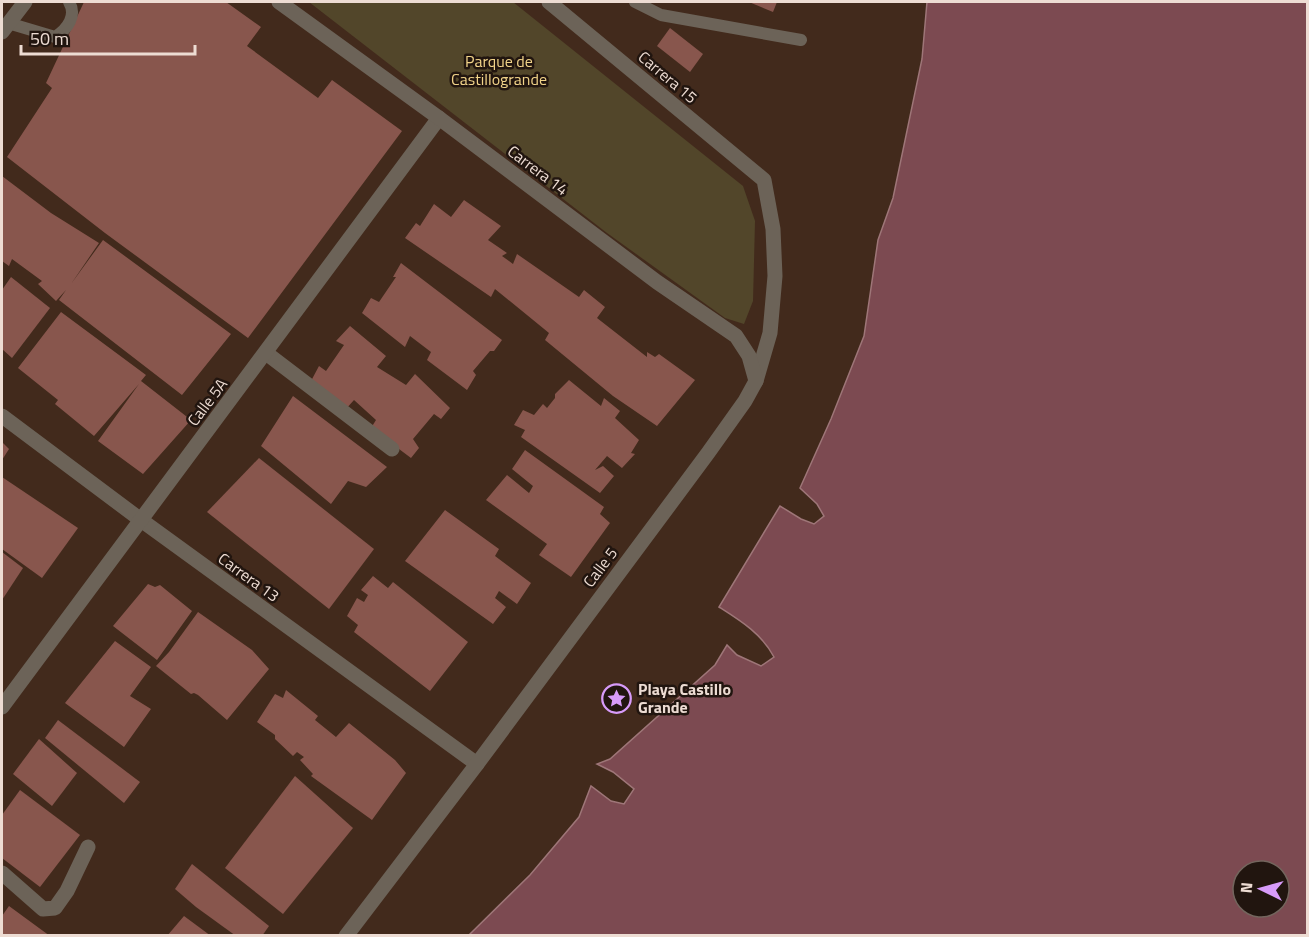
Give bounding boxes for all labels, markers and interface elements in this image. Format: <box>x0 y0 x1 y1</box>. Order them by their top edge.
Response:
scale bar <box>21 18 195 56</box>
text: 50 m <box>30 25 69 52</box>
street label: Carrera 15 <box>633 45 703 109</box>
park label: Parque de Castillogrande <box>451 49 547 91</box>
street label: Carrera 14 <box>503 139 573 201</box>
street label: Calle 5A <box>181 373 233 431</box>
street label: Calle 5 <box>577 542 623 592</box>
street label: Carrera 13 <box>213 547 285 607</box>
place label: Playa Castillo Grande <box>638 677 731 719</box>
place icon: Playa Castillo Grande <box>601 682 633 714</box>
north arrow <box>1231 859 1291 919</box>
text: N <box>1234 881 1258 894</box>

